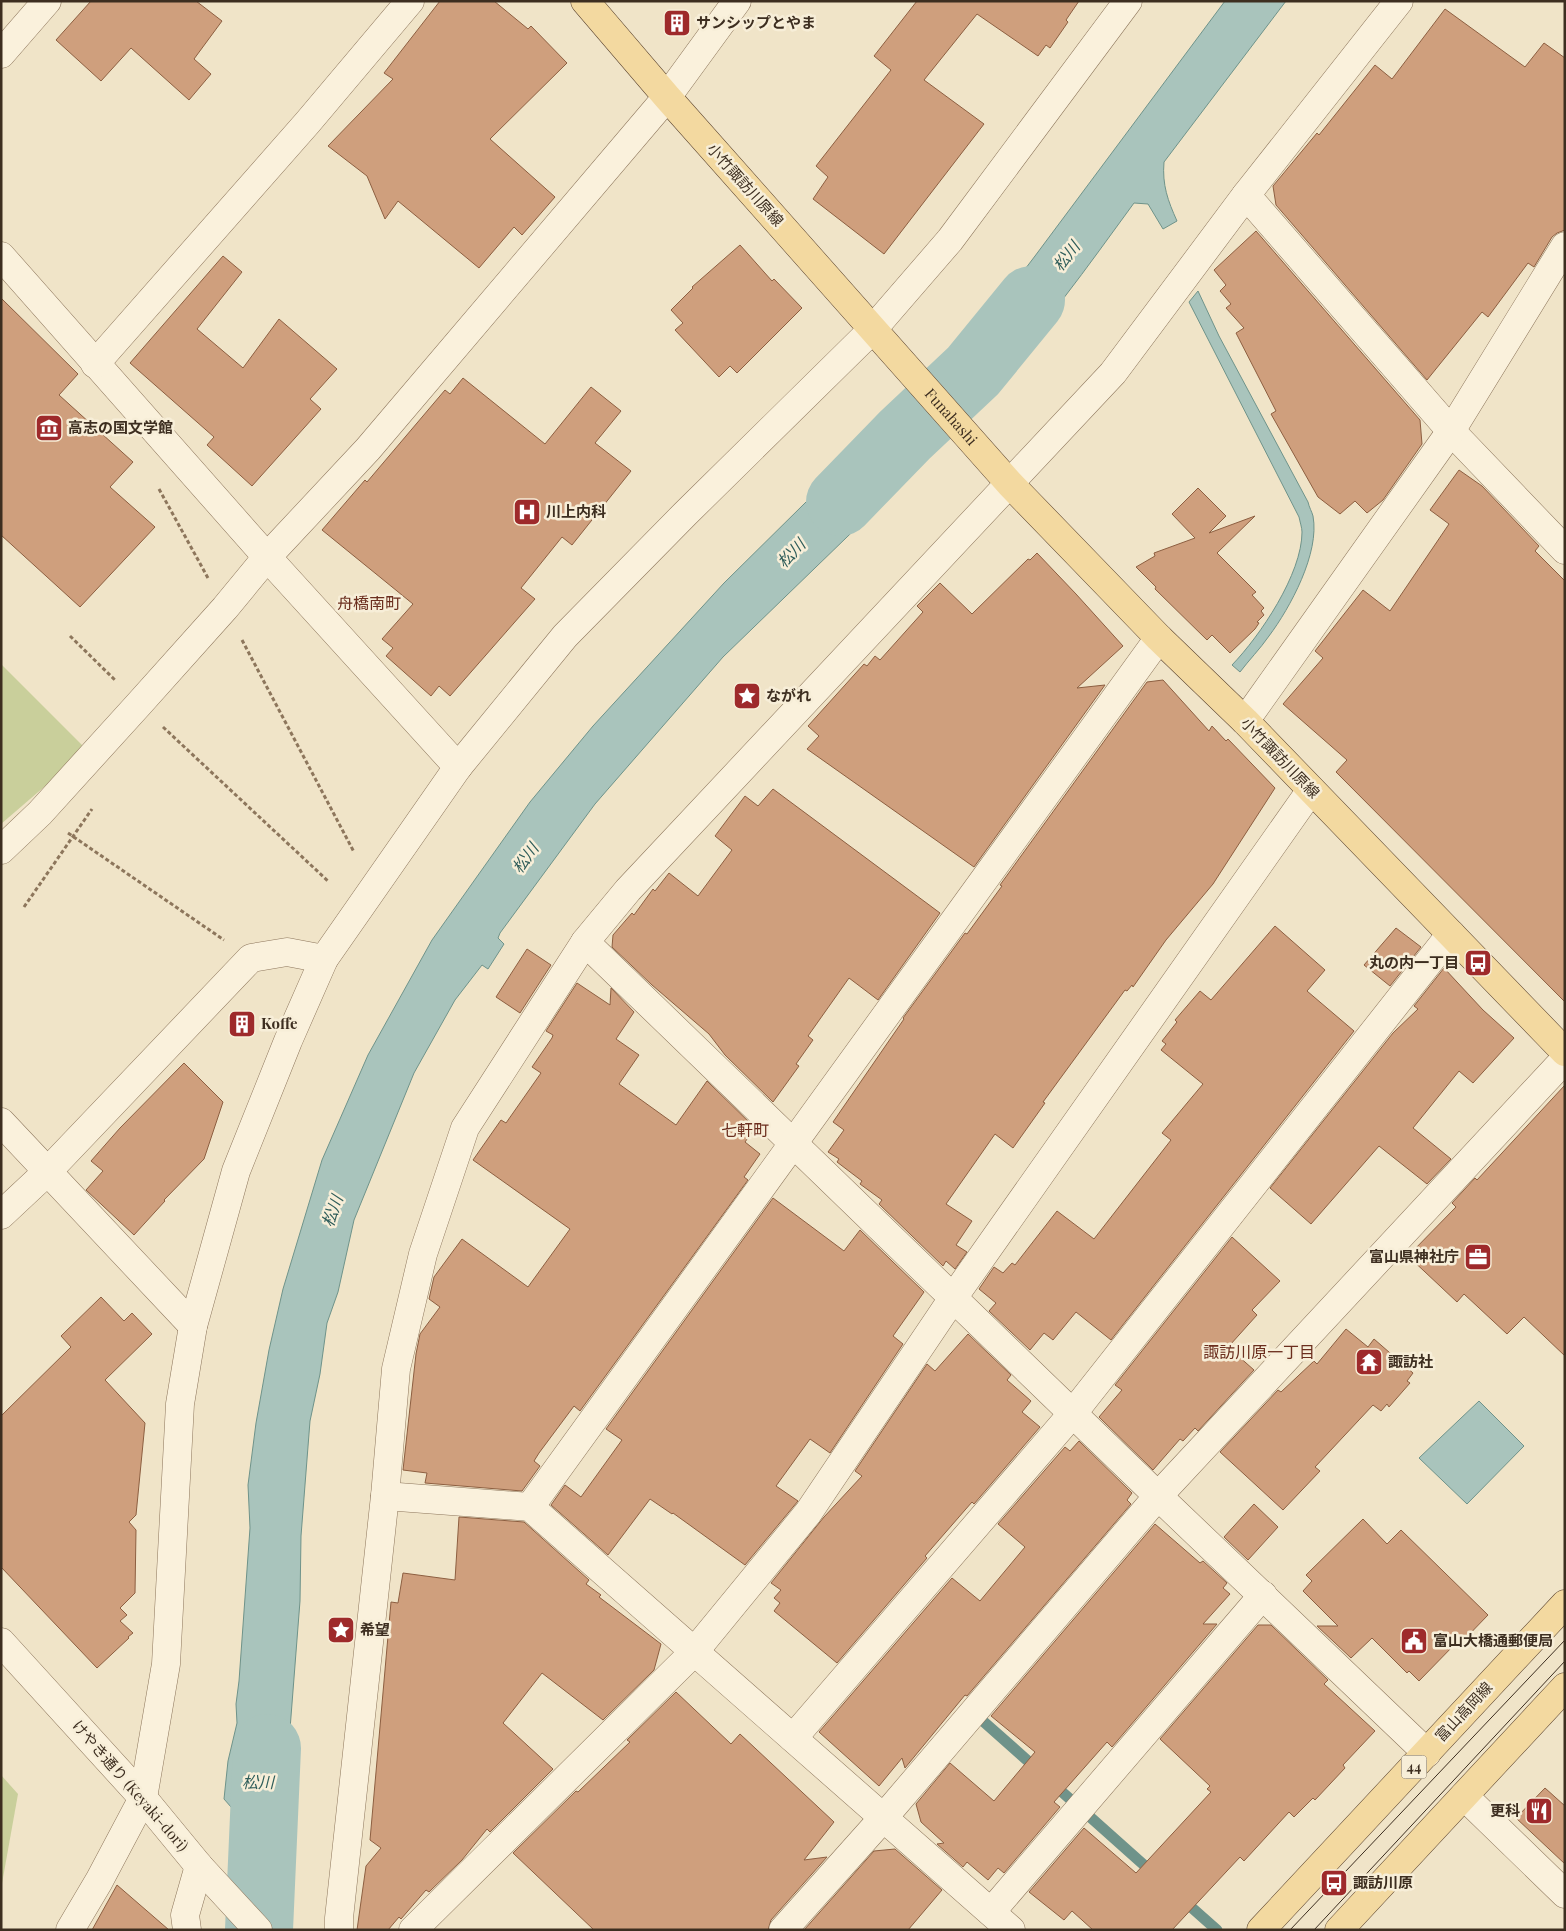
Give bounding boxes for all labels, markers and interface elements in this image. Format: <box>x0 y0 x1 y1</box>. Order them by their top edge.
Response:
building icon: サンシップとやま <box>662 8 692 38</box>
place label: サンシップとやま <box>696 12 816 32</box>
street label: 小竹諏訪川原線 <box>703 139 788 230</box>
water label: 松川 <box>1047 235 1085 275</box>
street label: Funahashi <box>921 384 983 450</box>
museum icon: 高志の国文学館 <box>34 413 64 443</box>
place label: 高志の国文学館 <box>68 417 173 437</box>
hospital icon: 川上内科 <box>512 497 542 527</box>
place label: 川上内科 <box>546 501 606 521</box>
water label: 松川 <box>772 532 811 571</box>
district label: 舟橋南町 <box>337 592 401 613</box>
place icon: ながれ <box>732 681 762 711</box>
place label: ながれ <box>766 685 811 705</box>
street label: 小竹諏訪川原線 <box>1237 713 1324 802</box>
water label: 松川 <box>507 837 544 877</box>
bus stop icon: 丸の内一丁目 <box>1463 948 1493 978</box>
place label: 丸の内一丁目 <box>1369 952 1459 972</box>
building icon: Koffe <box>227 1009 257 1039</box>
place label: Koffe <box>261 1013 298 1033</box>
district label: 七軒町 <box>721 1119 769 1140</box>
water label: 松川 <box>316 1190 347 1229</box>
office icon: 富山県神社庁 <box>1463 1242 1493 1272</box>
place label: 富山県神社庁 <box>1369 1246 1459 1266</box>
district label: 諏訪川原一丁目 <box>1203 1341 1315 1362</box>
temple icon: 諏訪社 <box>1354 1347 1384 1377</box>
place label: 諏訪社 <box>1388 1351 1433 1371</box>
place icon: 希望 <box>326 1615 356 1645</box>
place label: 希望 <box>360 1619 390 1639</box>
public building icon: 富山大橋通郵便局 <box>1399 1626 1429 1656</box>
place label: 富山大橋通郵便局 <box>1433 1630 1553 1650</box>
street label: 富山高岡線 <box>1430 1677 1496 1746</box>
street label: けやき通り (Keyaki-dori) <box>68 1716 193 1855</box>
road number: 44 <box>1402 1755 1426 1778</box>
water label: 松川 <box>242 1771 276 1792</box>
restaurant icon: 更科 <box>1524 1796 1554 1826</box>
place label: 更科 <box>1490 1800 1520 1820</box>
bus stop icon: 諏訪川原 <box>1319 1868 1349 1898</box>
place label: 諏訪川原 <box>1353 1872 1413 1892</box>

